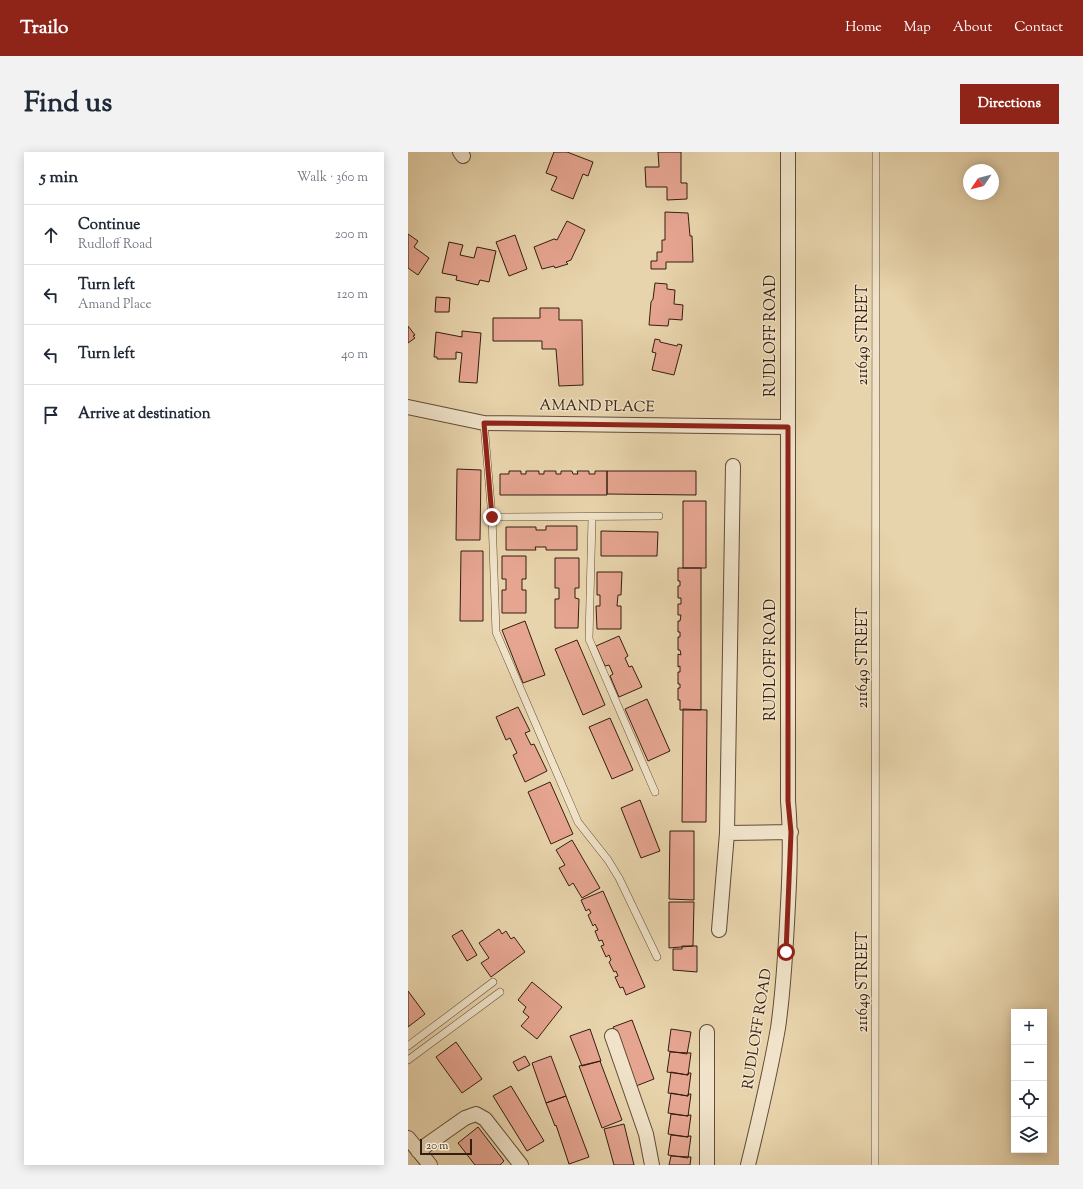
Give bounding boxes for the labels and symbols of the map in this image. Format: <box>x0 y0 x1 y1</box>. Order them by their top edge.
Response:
north arrow <box>963 164 999 200</box>
street label: RUDLOFF ROAD <box>761 275 782 397</box>
street label: 211649 STREET <box>853 284 874 386</box>
street label: AMAND PLACE <box>539 395 655 419</box>
route end <box>483 508 501 526</box>
street label: RUDLOFF ROAD <box>761 599 782 721</box>
street label: 211649 STREET <box>853 607 874 709</box>
street label: 211649 STREET <box>853 931 874 1033</box>
route start <box>777 943 795 961</box>
street label: RUDLOFF ROAD <box>738 967 778 1091</box>
scale bar <box>420 1137 472 1156</box>

